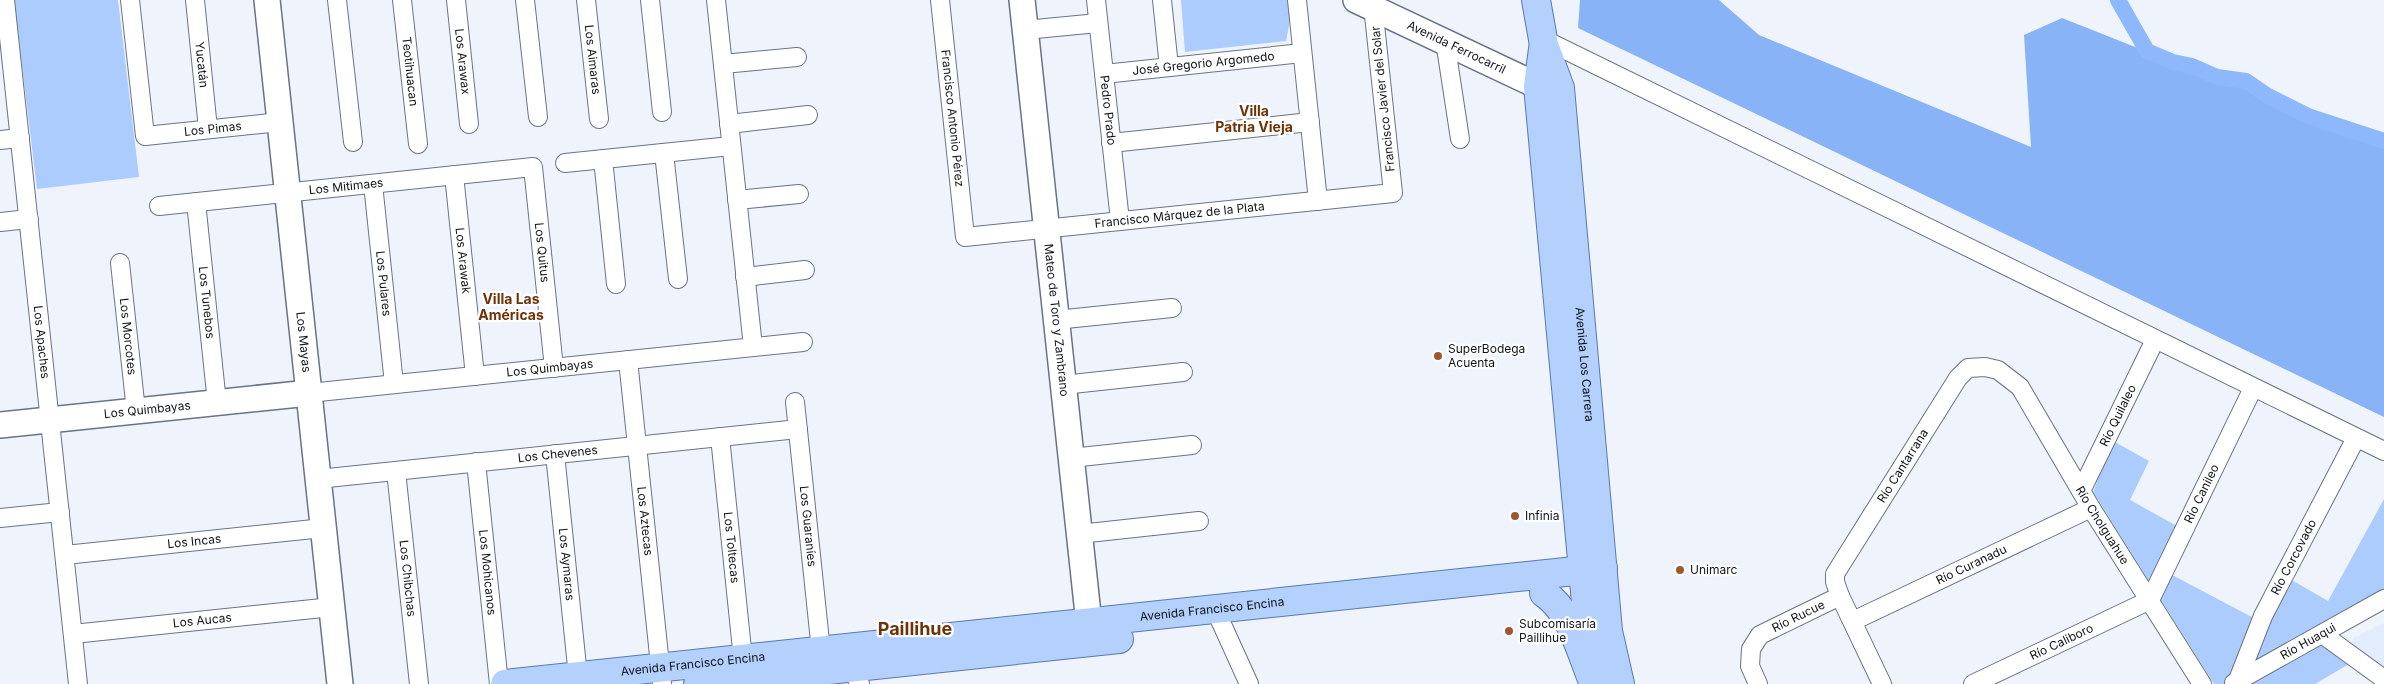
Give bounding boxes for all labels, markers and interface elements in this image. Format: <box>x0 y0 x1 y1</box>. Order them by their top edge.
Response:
street label: Avenida Ferrocarril <box>1405 17 1508 77</box>
street label: Los Aimaras <box>582 24 604 95</box>
street label: Francisco Javier del Solar <box>1367 25 1398 173</box>
street label: Los Arawax <box>452 28 474 96</box>
street label: Teotihuacan <box>399 36 422 107</box>
street label: Yucatán <box>192 41 212 88</box>
street label: José Gregorio Argomedo <box>1131 48 1275 78</box>
street label: Francisco Antonio Pérez <box>938 49 968 188</box>
street label: Pedro Prado <box>1097 74 1120 146</box>
district label: Villa Patria Vieja <box>1215 102 1293 135</box>
street label: Los Pimas <box>183 118 242 139</box>
street label: Los Mitimaes <box>308 175 384 197</box>
street label: Francisco Márquez de la Plata <box>1094 198 1265 231</box>
street label: Los Quitus <box>532 222 553 283</box>
street label: Los Arawak <box>453 227 474 295</box>
street label: Mateo de Toro y Zambrano <box>1041 243 1073 397</box>
street label: Los Pulares <box>373 250 395 317</box>
street label: Los Tunebos <box>196 265 218 339</box>
district label: Villa Las Américas <box>478 290 544 323</box>
street label: Los Morcotes <box>117 297 140 376</box>
street label: Los Apaches <box>31 305 53 379</box>
street label: Avenida Los Carrera <box>1572 306 1597 422</box>
street label: Los Mayas <box>293 311 315 373</box>
place label: SuperBodega Acuenta <box>1448 341 1525 370</box>
marker: SuperBodega Acuenta <box>1432 350 1444 362</box>
street label: Los Quimbayas <box>506 356 594 380</box>
street label: Río Quilaleo <box>2096 382 2139 449</box>
street label: Los Quimbayas <box>103 397 191 421</box>
street label: Río Cantarrana <box>1874 426 1931 505</box>
street label: Los Chevenes <box>517 442 598 465</box>
street label: Río Canileo <box>2180 462 2222 526</box>
street label: Río Cholguahue <box>2073 483 2133 567</box>
street label: Los Guaraníes <box>797 485 820 567</box>
street label: Los Aztecas <box>634 486 656 556</box>
place label: Infinia <box>1525 508 1559 523</box>
marker: Infinia <box>1509 510 1521 522</box>
street label: Los Toltecas <box>721 511 743 584</box>
street label: Río Corcovado <box>2267 517 2319 597</box>
street label: Los Aymaras <box>556 527 578 601</box>
street label: Los Mohicanos <box>476 529 500 616</box>
street label: Los Incas <box>167 531 222 551</box>
street label: Los Chibchas <box>397 539 420 617</box>
street label: Río Curanadu <box>1933 541 2009 588</box>
place label: Unimarc <box>1690 562 1737 577</box>
marker: Unimarc <box>1674 564 1686 576</box>
street label: Avenida Francisco Encina <box>1139 594 1285 624</box>
street label: Río Rucue <box>1769 597 1827 635</box>
street label: Los Aucas <box>172 609 232 631</box>
place label: Subcomisaría Paillihue <box>1519 616 1596 645</box>
district label: Paillihue <box>878 618 953 639</box>
street label: Río Huaqui <box>2277 619 2338 663</box>
street label: Río Caliboro <box>2027 620 2096 663</box>
marker: Subcomisaría Paillihue <box>1503 625 1515 637</box>
street label: Avenida Francisco Encina <box>620 649 766 679</box>

